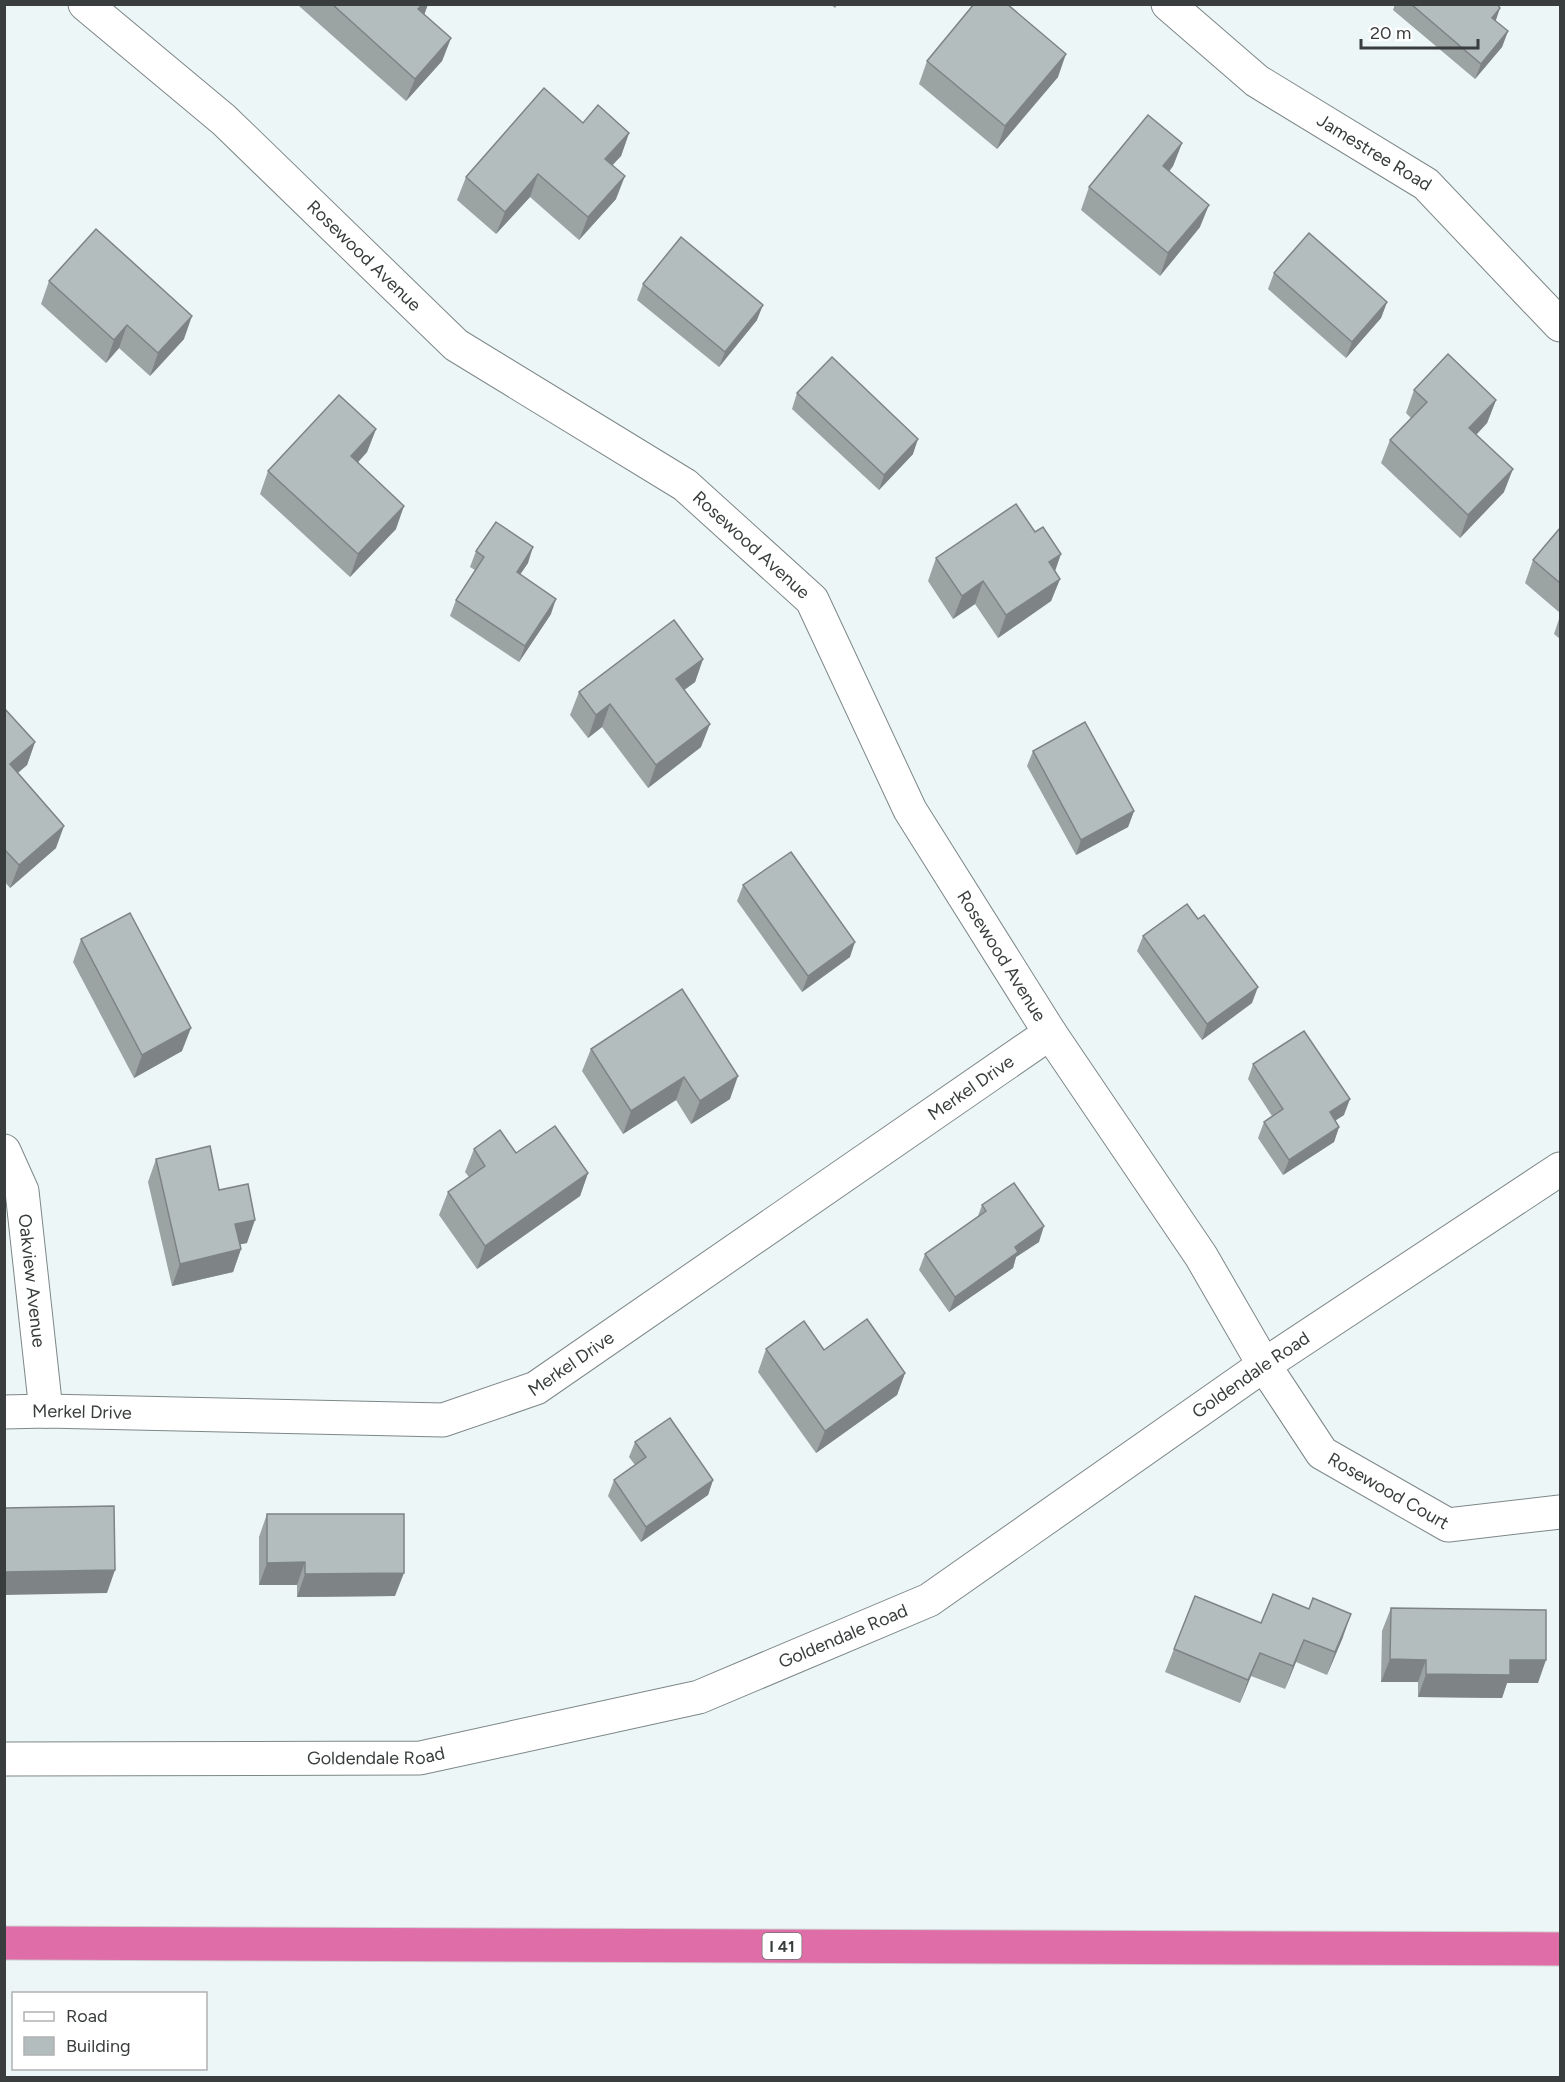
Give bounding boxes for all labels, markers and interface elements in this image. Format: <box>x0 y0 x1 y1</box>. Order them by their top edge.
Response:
scale bar <box>1361 12 1478 50</box>
text: 20 m <box>1370 22 1411 44</box>
street label: Jamestree Road <box>1313 109 1436 196</box>
street label: Rosewood Avenue <box>302 195 426 316</box>
street label: Rosewood Avenue <box>688 486 815 604</box>
street label: Rosewood Avenue <box>952 886 1051 1026</box>
street label: Merkel Drive <box>924 1050 1018 1125</box>
street label: Oakview Avenue <box>14 1213 50 1349</box>
street label: Merkel Drive <box>524 1326 618 1401</box>
street label: Goldendale Road <box>1188 1327 1314 1423</box>
street label: Merkel Drive <box>32 1400 132 1424</box>
street label: Rosewood Court <box>1324 1448 1453 1534</box>
street label: Goldendale Road <box>775 1599 911 1673</box>
street label: Goldendale Road <box>307 1742 447 1770</box>
road number: I 41 <box>762 1933 802 1959</box>
legend <box>12 1992 207 2070</box>
text: Road <box>66 2005 107 2027</box>
text: Building <box>66 2035 131 2057</box>

